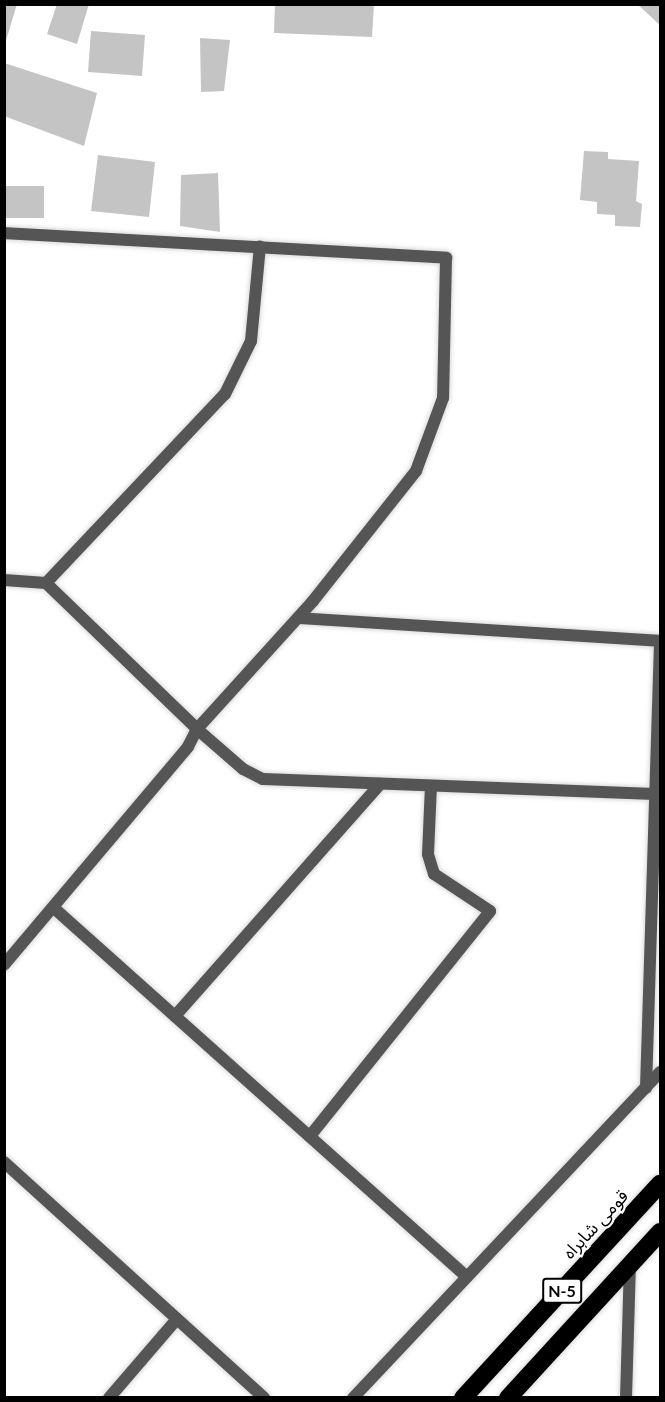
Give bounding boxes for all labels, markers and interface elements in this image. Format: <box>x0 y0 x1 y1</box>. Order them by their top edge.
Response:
street label: قومی شاہراہ <box>558 1185 632 1263</box>
road number: N-5 <box>541 1278 583 1304</box>

